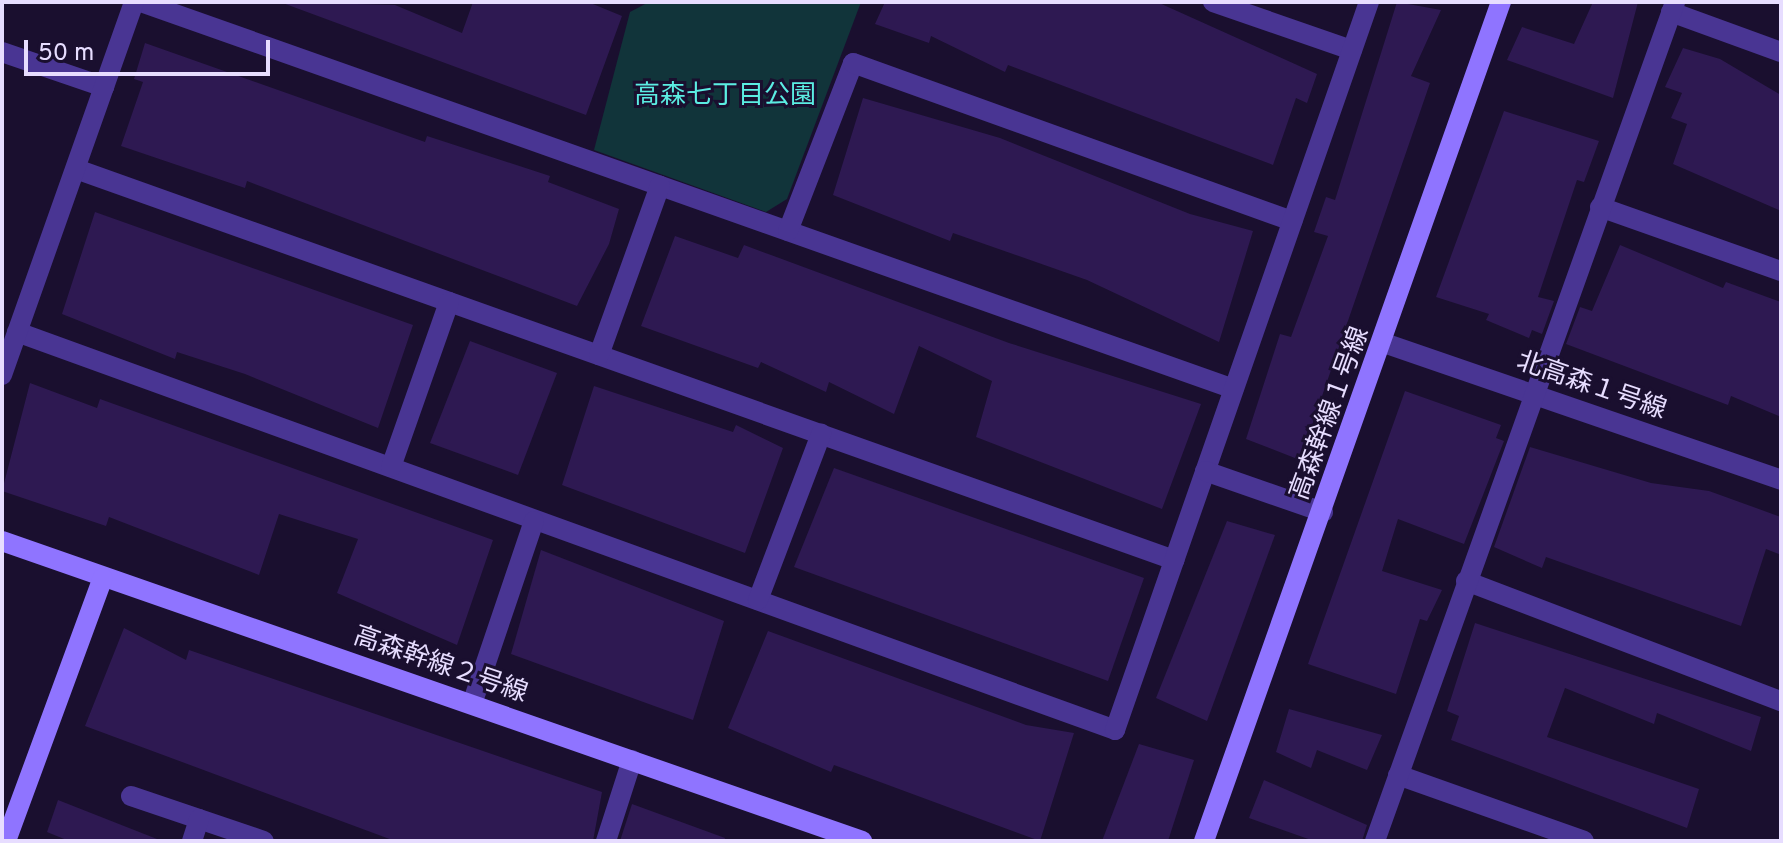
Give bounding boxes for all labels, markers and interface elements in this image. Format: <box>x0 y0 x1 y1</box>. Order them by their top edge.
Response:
scale bar <box>28 24 274 74</box>
text: 50 m <box>38 39 94 69</box>
park label: 高森七丁目公園 <box>634 81 816 113</box>
street label: 高森幹線１号線 <box>1285 323 1377 505</box>
street label: 北高森１号線 <box>1512 347 1670 427</box>
street label: 高森幹線２号線 <box>349 622 531 710</box>

